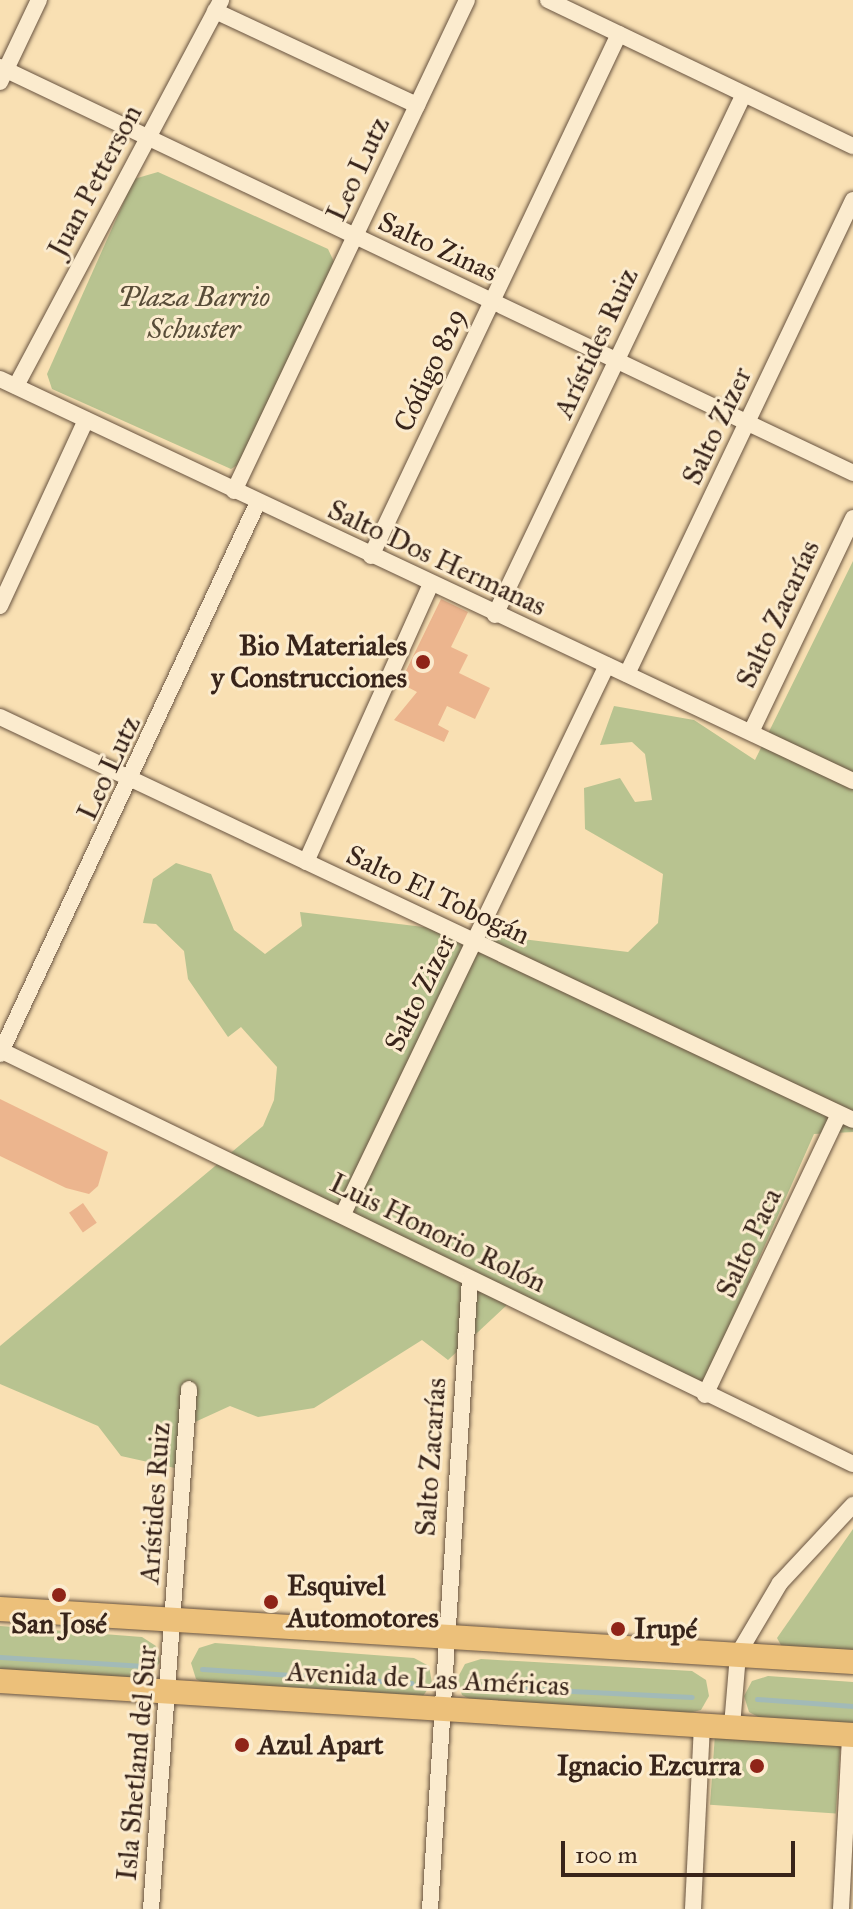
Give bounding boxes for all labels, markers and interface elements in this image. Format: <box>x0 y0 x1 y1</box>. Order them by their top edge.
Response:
street label: Juan Petterson <box>41 99 149 263</box>
street label: Leo Lutz <box>319 112 397 226</box>
street label: Salto Zinas <box>373 205 503 289</box>
street label: Arístides Ruiz <box>547 263 645 423</box>
park label: Plaza Barrio Schuster <box>118 280 270 346</box>
street label: Código 829 <box>387 303 473 437</box>
street label: Salto Zizer <box>675 362 759 490</box>
street label: Salto Dos Hermanas <box>323 493 551 623</box>
street label: Salto Zacarías <box>729 535 827 693</box>
place label: Bio Materiales y Construcciones <box>211 629 407 695</box>
marker: Bio Materiales y Construcciones <box>414 653 432 671</box>
street label: Leo Lutz <box>70 711 148 825</box>
street label: Salto El Tobogán <box>341 838 535 952</box>
street label: Salto Zizer <box>377 929 463 1057</box>
street label: Luis Honorio Rolón <box>325 1166 551 1300</box>
street label: Salto Paca <box>709 1183 789 1303</box>
street label: Salto Zacarías <box>409 1377 453 1537</box>
street label: Arístides Ruiz <box>133 1421 177 1585</box>
place label: Esquivel Automotores <box>287 1569 439 1635</box>
marker: San José <box>50 1586 68 1604</box>
marker: Esquivel Automotores <box>262 1593 280 1611</box>
place label: San José <box>11 1607 107 1641</box>
place label: Irupé <box>634 1612 697 1646</box>
marker: Irupé <box>609 1620 627 1638</box>
street label: Isla Shetland del Sur <box>110 1644 164 1882</box>
street label: Avenida de Las Américas <box>286 1655 570 1703</box>
place label: Azul Apart <box>258 1728 383 1762</box>
marker: Azul Apart <box>233 1736 251 1754</box>
place label: Ignacio Ezcurra <box>557 1749 741 1783</box>
marker: Ignacio Ezcurra <box>748 1757 766 1775</box>
scale bar <box>565 1825 799 1875</box>
text: 100 m <box>575 1840 638 1870</box>

